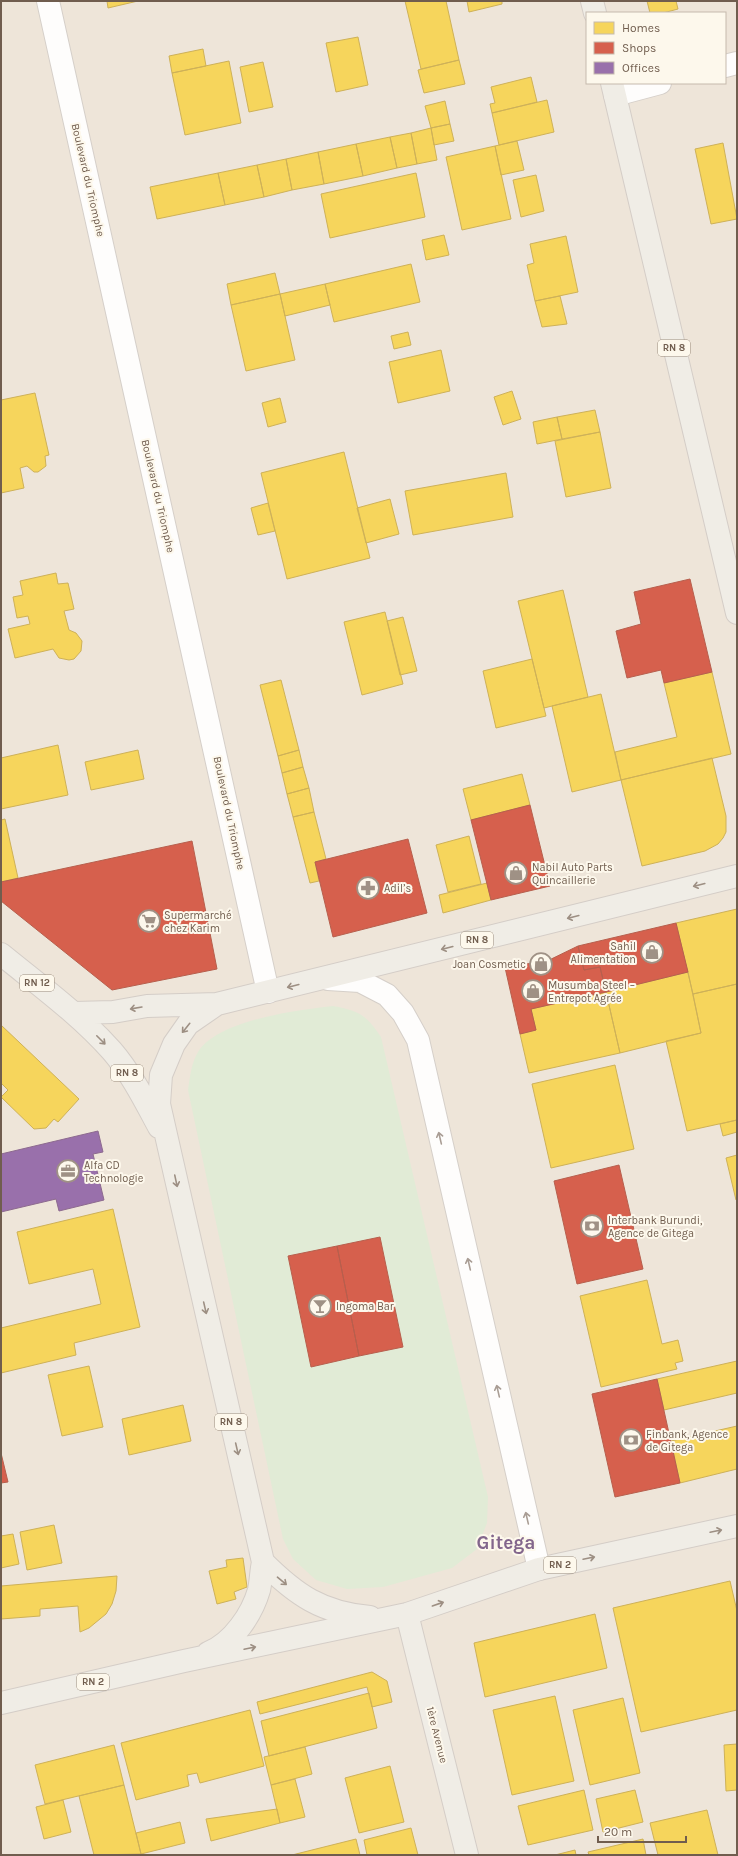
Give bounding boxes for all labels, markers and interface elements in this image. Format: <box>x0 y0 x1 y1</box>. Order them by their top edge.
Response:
legend <box>586 12 726 84</box>
text: Homes <box>622 21 660 35</box>
text: Shops <box>622 41 656 55</box>
text: Offices <box>622 61 660 75</box>
street label: Boulevard du Triomphe <box>69 122 107 238</box>
road number: RN 8 <box>658 340 690 356</box>
street label: Boulevard du Triomphe <box>139 438 177 554</box>
street label: Boulevard du Triomphe <box>211 755 247 871</box>
shop icon: Nabil Auto Parts Quincaillerie <box>503 860 529 886</box>
place label: Nabil Auto Parts Quincaillerie <box>532 861 613 887</box>
pharmacy icon: Adil’s <box>355 875 381 901</box>
place label: Adil’s <box>384 882 412 895</box>
one-way arrow <box>693 882 706 890</box>
supermarket icon: Supermarché chez Karim <box>136 908 162 934</box>
place label: Supermarché chez Karim <box>164 909 232 935</box>
one-way arrow <box>567 913 580 921</box>
road number: RN 8 <box>461 932 493 948</box>
shop icon: Sahil Alimentation <box>639 939 665 965</box>
place label: Sahil Alimentation <box>570 940 636 966</box>
one-way arrow <box>441 944 454 952</box>
shop icon: Joan Cosmetic <box>528 951 554 977</box>
place label: Joan Cosmetic <box>453 958 526 971</box>
road number: RN 12 <box>20 975 54 991</box>
shop icon: Musumba Steel – Entrepot Agrée <box>520 978 546 1004</box>
place label: Musumba Steel – Entrepot Agrée <box>548 979 635 1005</box>
one-way arrow <box>287 982 300 990</box>
one-way arrow <box>130 1004 143 1012</box>
one-way arrow <box>182 1023 191 1033</box>
one-way arrow <box>96 1035 106 1045</box>
road number: RN 8 <box>111 1065 143 1081</box>
one-way arrow <box>436 1131 444 1144</box>
office icon: Alfa CD Technologie <box>55 1158 81 1184</box>
place label: Alfa CD Technologie <box>84 1159 144 1185</box>
one-way arrow <box>173 1174 181 1187</box>
bank icon: Interbank Burundi, Agence de Gitega <box>579 1213 605 1239</box>
place label: Interbank Burundi, Agence de Gitega <box>608 1214 702 1240</box>
one-way arrow <box>465 1258 473 1271</box>
bar icon: Ingoma Bar <box>307 1293 333 1319</box>
place label: Ingoma Bar <box>336 1300 394 1313</box>
one-way arrow <box>201 1301 209 1314</box>
one-way arrow <box>494 1385 502 1398</box>
road number: RN 8 <box>215 1414 247 1430</box>
bank icon: Finbank, Agence de Gitega <box>618 1427 644 1453</box>
place label: Finbank, Agence de Gitega <box>646 1428 728 1454</box>
one-way arrow <box>233 1442 241 1455</box>
one-way arrow <box>523 1512 531 1525</box>
one-way arrow <box>709 1526 722 1534</box>
district label: Gitega <box>477 1532 535 1554</box>
one-way arrow <box>582 1554 595 1562</box>
road number: RN 2 <box>544 1557 576 1573</box>
one-way arrow <box>277 1577 288 1586</box>
one-way arrow <box>431 1600 444 1607</box>
one-way arrow <box>243 1643 256 1651</box>
road number: RN 2 <box>77 1674 109 1690</box>
street label: 1ère Avenue <box>424 1705 450 1765</box>
scale bar <box>598 1818 686 1844</box>
text: 20 m <box>604 1825 632 1839</box>

